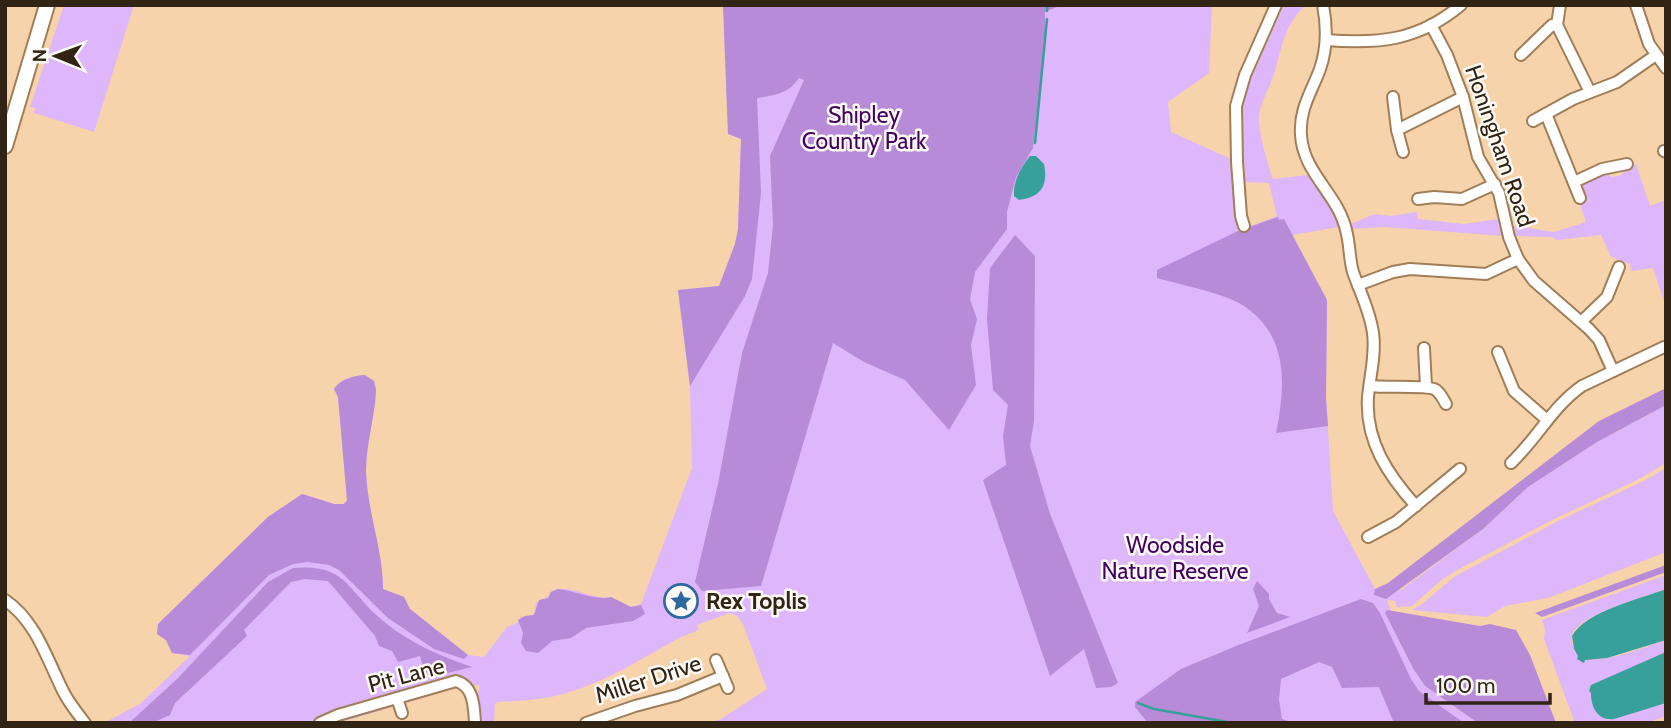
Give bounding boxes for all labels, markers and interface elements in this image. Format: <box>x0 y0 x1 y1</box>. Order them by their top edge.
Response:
north arrow <box>21 21 91 91</box>
text: N <box>28 49 51 63</box>
street label: Honingham Road <box>1459 61 1541 231</box>
park label: Shipley Country Park <box>802 101 927 155</box>
park label: Woodside Nature Reserve <box>1101 531 1249 585</box>
place icon: Rex Toplis <box>662 582 700 620</box>
place label: Rex Toplis <box>706 587 807 615</box>
street label: Miller Drive <box>591 649 705 709</box>
street label: Pit Lane <box>365 651 448 699</box>
scale bar <box>1426 662 1550 706</box>
text: 100 m <box>1436 673 1495 698</box>

